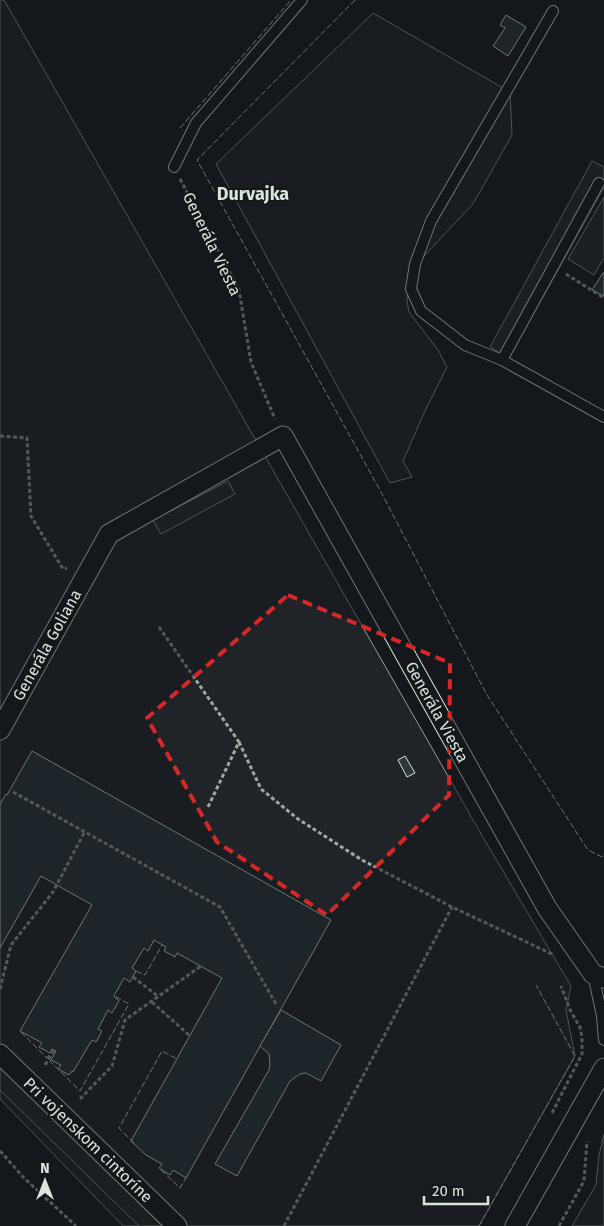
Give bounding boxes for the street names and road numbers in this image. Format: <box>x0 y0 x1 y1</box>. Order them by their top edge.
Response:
street label: Generála Viesta <box>179 189 245 299</box>
street label: Generála Goliana <box>9 586 85 704</box>
street label: Generála Viesta <box>401 658 473 766</box>
street label: Pri vojenskom cintoríne <box>20 1074 156 1206</box>

